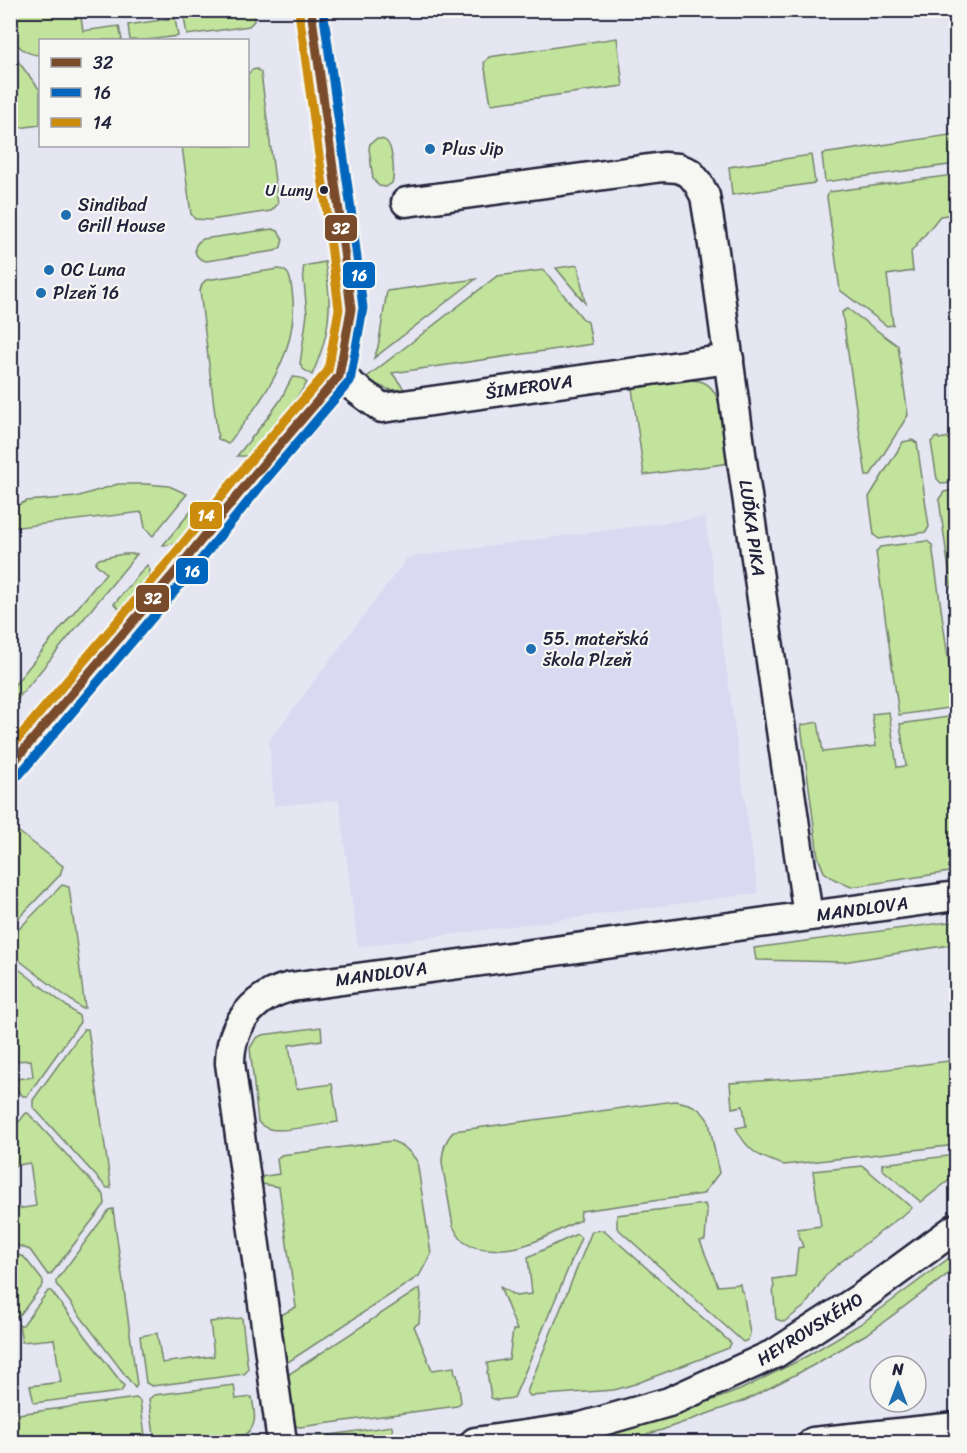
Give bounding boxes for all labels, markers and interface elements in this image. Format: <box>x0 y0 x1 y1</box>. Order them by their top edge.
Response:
legend <box>39 39 249 147</box>
text: 32 <box>93 47 113 79</box>
text: 16 <box>93 77 111 109</box>
text: 14 <box>93 107 112 139</box>
place label: Plus Jip <box>442 133 504 165</box>
marker: Plus Jip <box>423 142 437 156</box>
place label: U Luny <box>265 176 314 205</box>
marker: U Luny <box>318 184 330 196</box>
place label: Sindibad Grill House <box>78 189 166 242</box>
marker: Sindibad Grill House <box>59 208 73 222</box>
line badge: 32 <box>324 214 358 242</box>
text: 32 <box>331 214 351 243</box>
place label: OC Luna <box>61 254 126 286</box>
line badge: 16 <box>342 261 376 289</box>
text: 16 <box>351 261 367 290</box>
marker: OC Luna <box>42 263 56 277</box>
place label: Plzeň 16 <box>53 277 119 309</box>
marker: Plzeň 16 <box>34 286 48 300</box>
street label: ŠIMEROVA <box>483 365 575 409</box>
street label: LUĎKA PIKA <box>729 478 775 578</box>
line badge: 14 <box>189 501 223 530</box>
text: 14 <box>198 501 214 530</box>
line badge: 16 <box>175 557 209 585</box>
text: 16 <box>184 557 200 586</box>
line badge: 32 <box>135 584 170 613</box>
text: 32 <box>143 584 163 613</box>
place label: 55. mateřská škola Plzeň <box>542 623 648 676</box>
marker: 55. mateřská škola Plzeň <box>524 642 538 656</box>
street label: MANDLOVA <box>814 887 910 931</box>
street label: MANDLOVA <box>333 952 429 996</box>
street label: HEYROVSKÉHO <box>750 1283 870 1375</box>
north arrow <box>868 1354 928 1414</box>
text: N <box>891 1355 904 1384</box>

